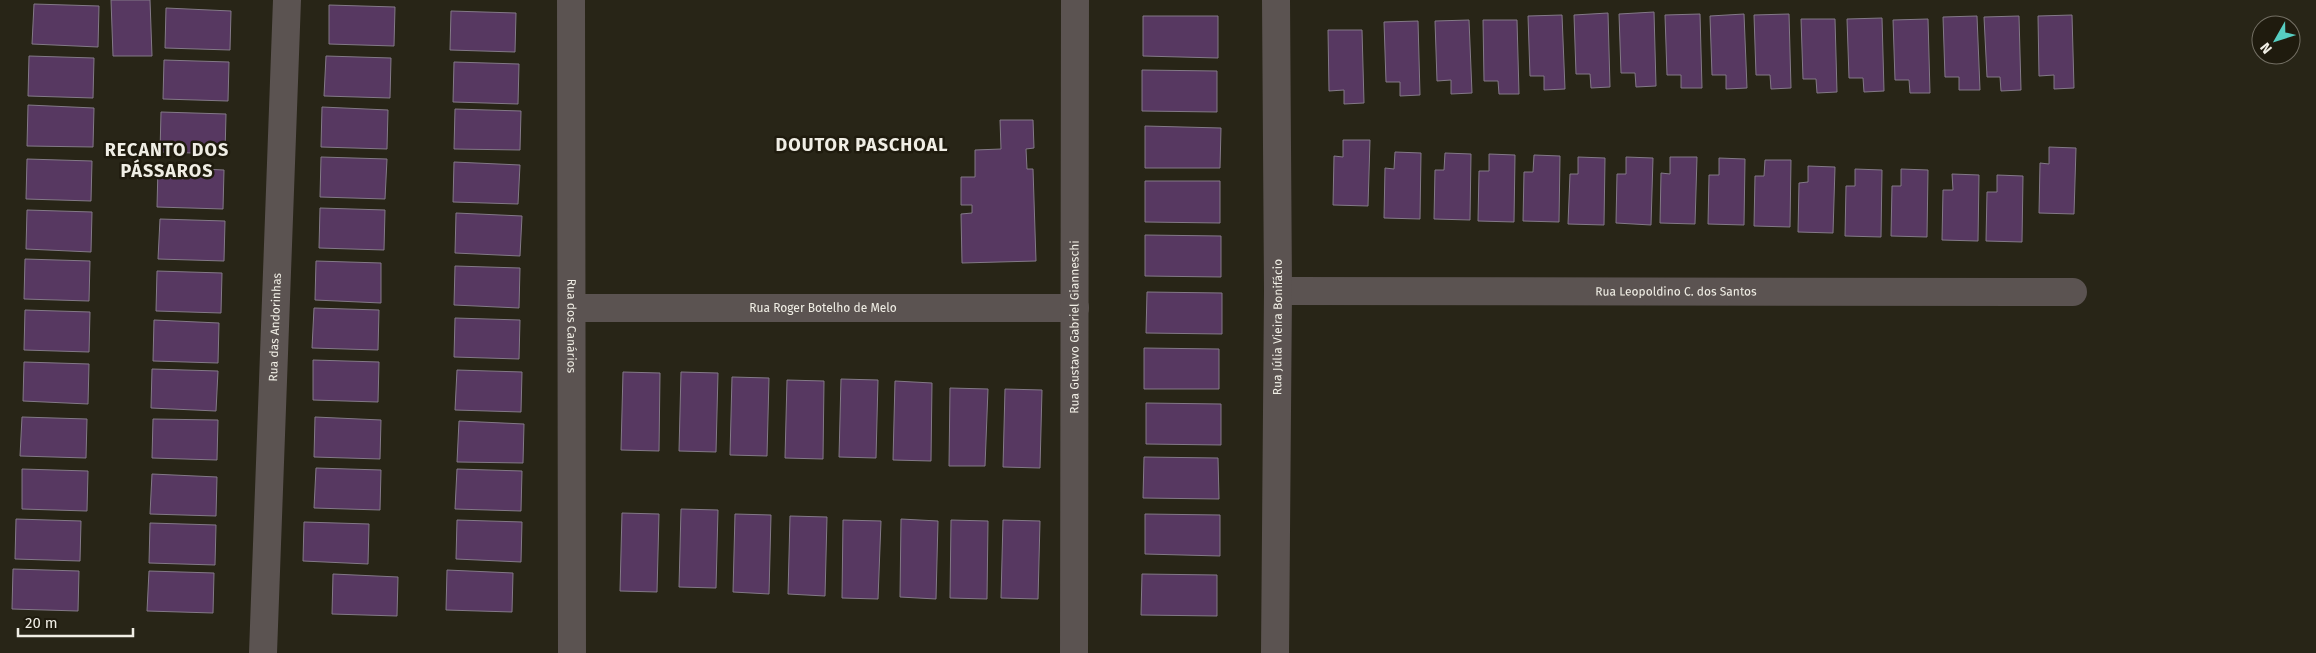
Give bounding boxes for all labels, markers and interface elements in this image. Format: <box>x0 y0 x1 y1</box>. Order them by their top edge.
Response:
north arrow <box>2251 15 2301 65</box>
text: N <box>2257 39 2276 57</box>
district label: DOUTOR PASCHOAL <box>776 134 948 156</box>
district label: RECANTO DOS PÁSSAROS <box>105 139 229 182</box>
street label: Rua Gustavo Gabriel Gianneschi <box>1067 240 1082 414</box>
street label: Rua Júlia Vieira Bonifácio <box>1270 259 1285 395</box>
street label: Rua das Andorinhas <box>266 272 284 382</box>
street label: Rua dos Canários <box>564 279 579 374</box>
street label: Rua Leopoldino C. dos Santos <box>1595 284 1757 299</box>
street label: Rua Roger Botelho de Melo <box>749 301 897 315</box>
scale bar <box>18 606 132 638</box>
text: 20 m <box>25 614 58 632</box>

